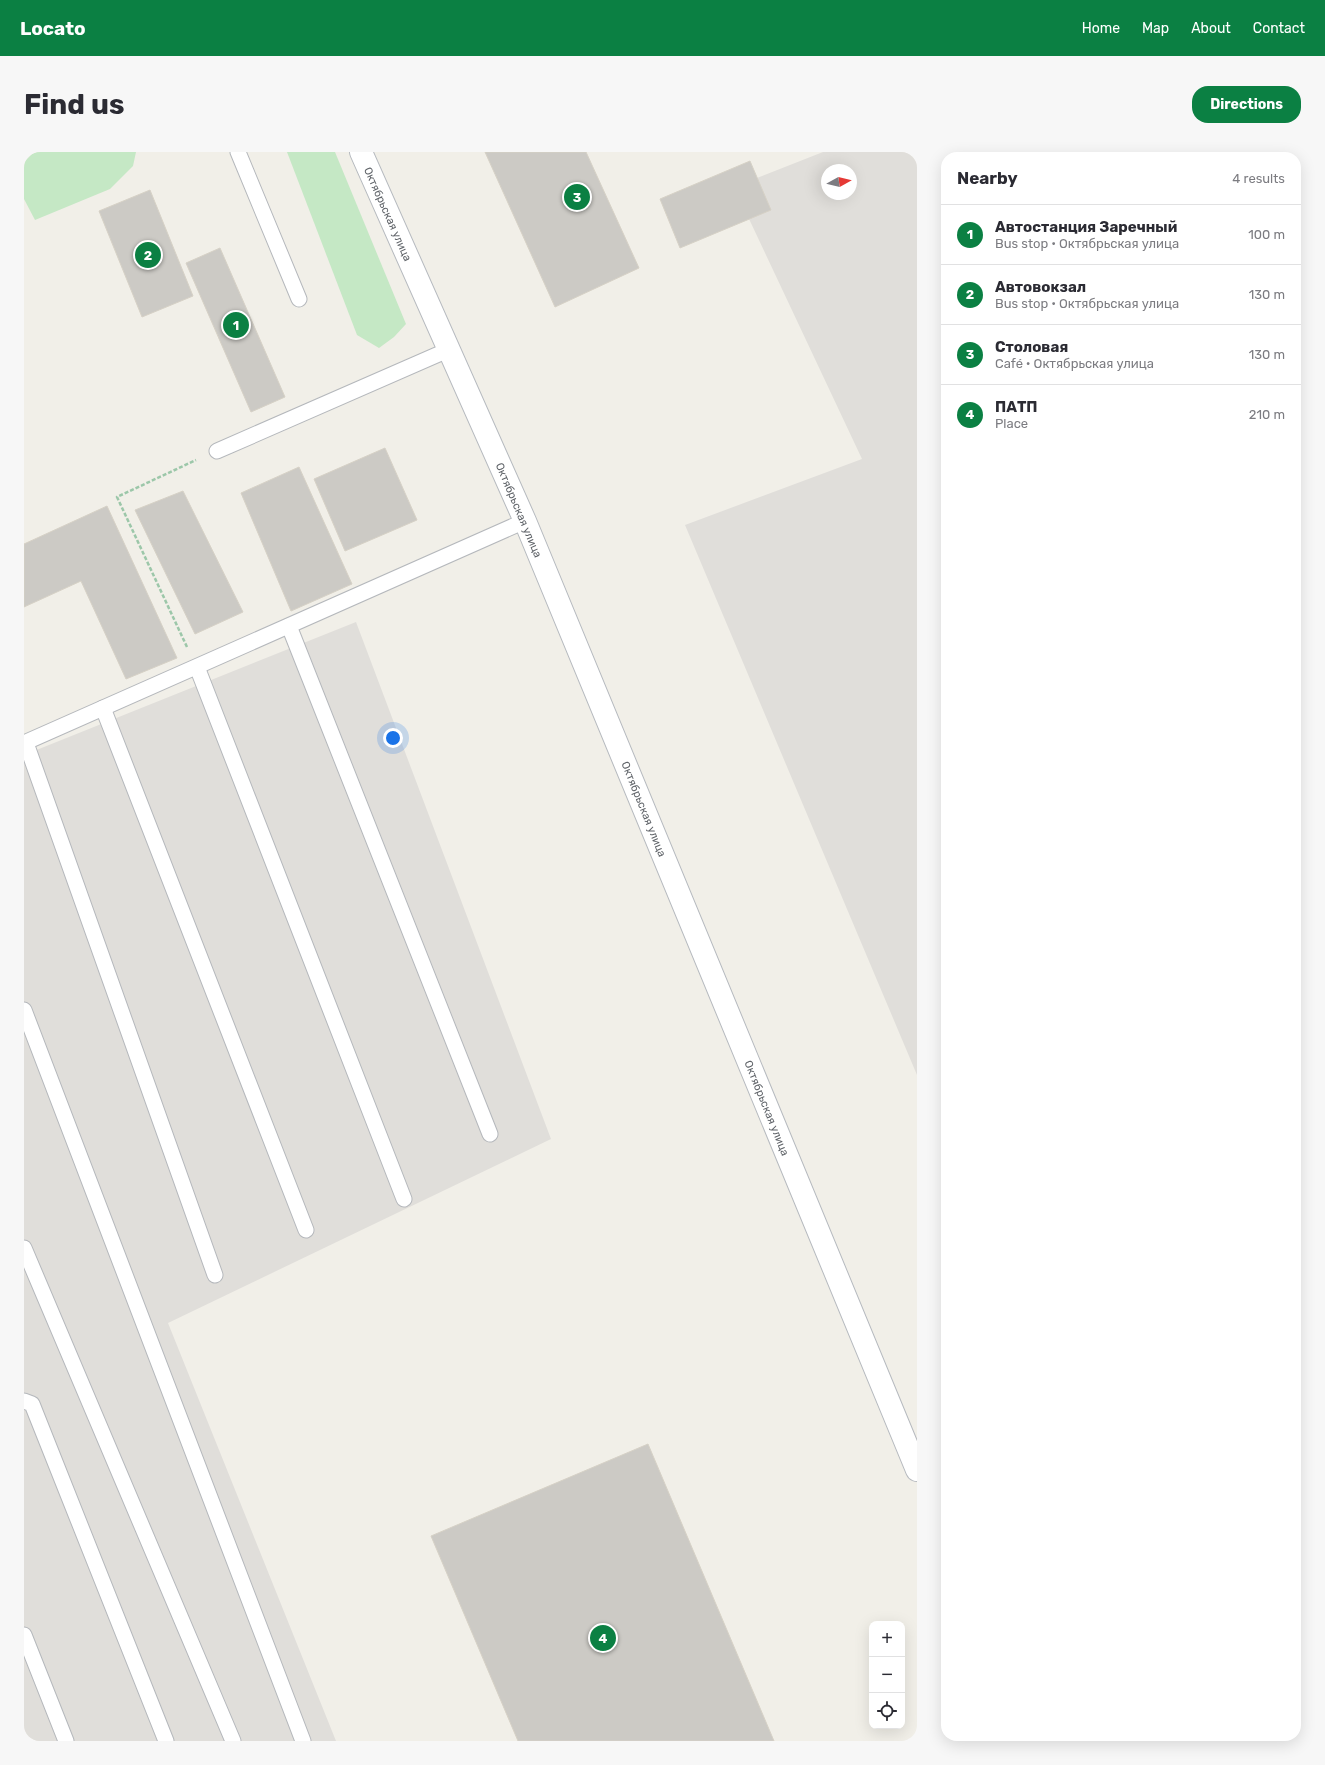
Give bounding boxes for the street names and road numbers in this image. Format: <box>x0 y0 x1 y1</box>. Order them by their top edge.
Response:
street label: Октябрьская улица <box>361 165 414 263</box>
street label: Октябрьская улица <box>493 461 544 560</box>
street label: Октябрьская улица <box>618 760 669 859</box>
street label: Октябрьская улица <box>741 1059 792 1158</box>

